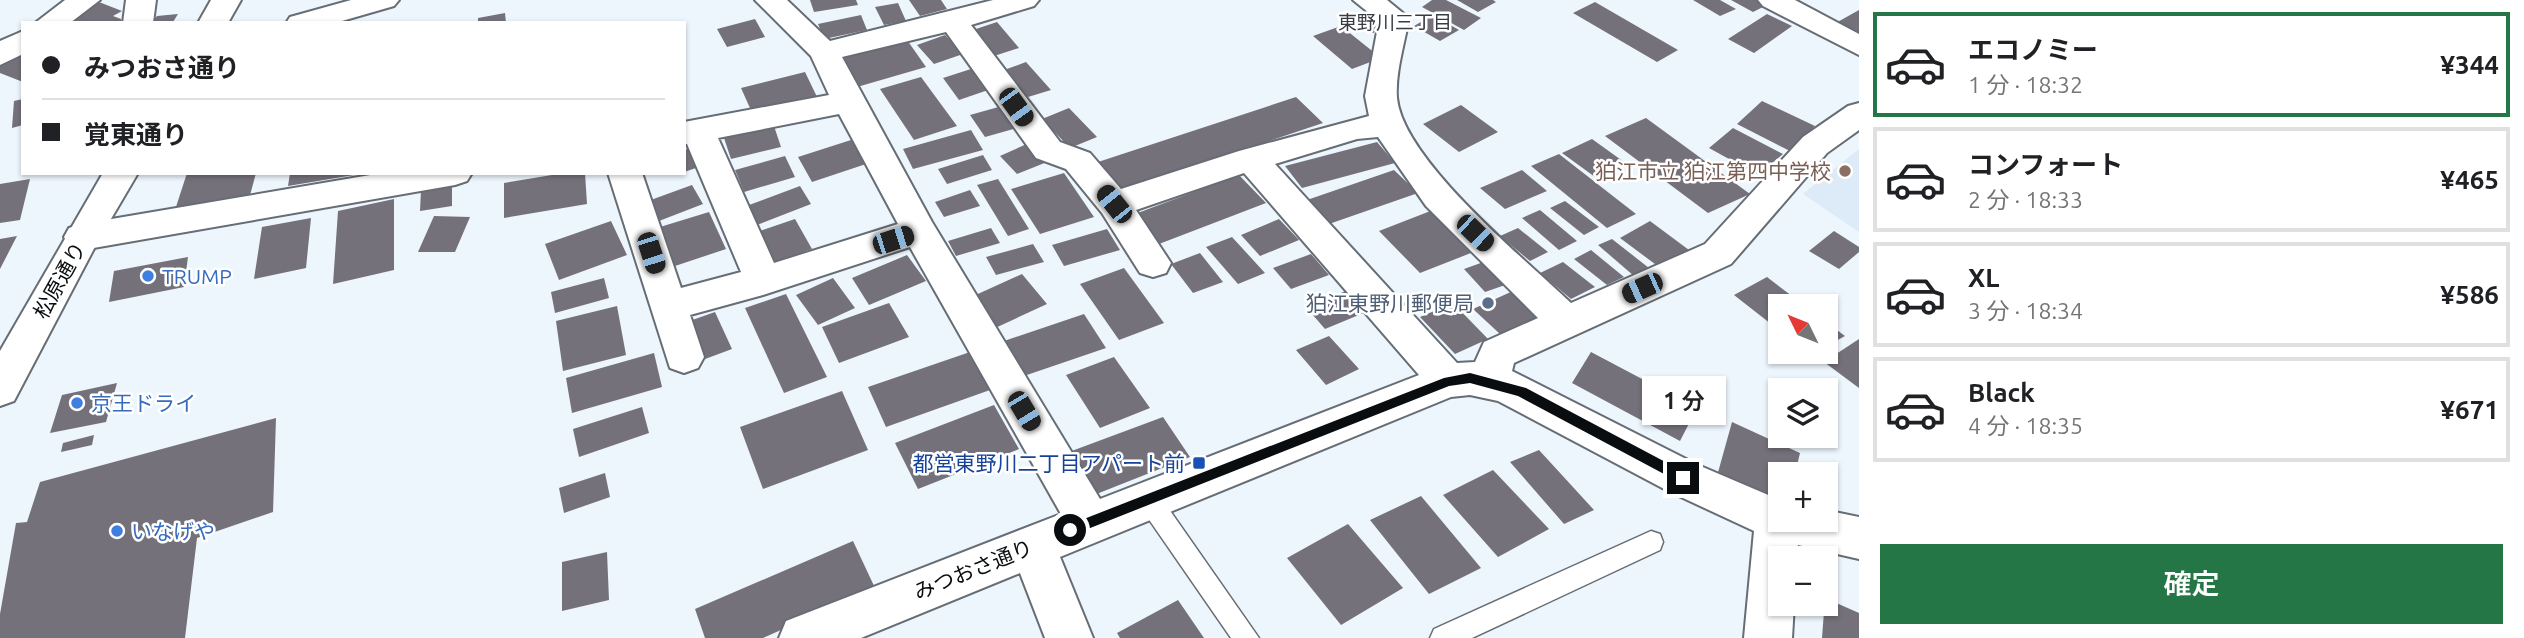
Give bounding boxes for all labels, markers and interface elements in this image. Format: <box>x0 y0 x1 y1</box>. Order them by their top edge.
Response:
district label: 東野川三丁目 <box>1338 11 1452 33</box>
icon: car <box>1884 33 1947 96</box>
text: エコノミー <box>1968 35 2098 64</box>
text: ¥344 <box>2440 50 2499 79</box>
text: みつおさ通り <box>84 53 240 82</box>
text: 1 分 · 18:32 <box>1968 72 2083 97</box>
car <box>996 84 1037 130</box>
text: 覚東通り <box>84 120 188 149</box>
icon: car <box>1884 148 1947 211</box>
text: コンフォート <box>1968 150 2123 179</box>
place label: 狛江市立 狛江第四中学校 <box>1595 159 1831 183</box>
marker: 狛江市立 狛江第四中学校 <box>1837 163 1853 179</box>
text: ¥465 <box>2440 165 2499 194</box>
car <box>1093 181 1136 227</box>
text: 2 分 · 18:33 <box>1968 187 2083 212</box>
car <box>1453 211 1498 255</box>
car <box>870 224 917 256</box>
car <box>635 230 668 276</box>
street label: 松原通り <box>28 237 90 323</box>
icon: car <box>1884 263 1947 326</box>
text: XL <box>1968 263 1999 292</box>
place label: TRUMP <box>162 264 232 288</box>
marker: TRUMP <box>140 268 156 284</box>
car <box>1619 270 1666 306</box>
text: ¥586 <box>2440 280 2499 309</box>
place label: 狛江東野川郵便局 <box>1306 291 1474 315</box>
north arrow <box>1768 294 1838 364</box>
map controls <box>1768 294 1838 616</box>
marker: 狛江東野川郵便局 <box>1480 295 1496 311</box>
text: 3 分 · 18:34 <box>1968 298 2083 323</box>
callout: 1 分 <box>1641 377 1725 426</box>
button: layers <box>1768 378 1838 448</box>
icon: car <box>1884 378 1947 441</box>
text: Black <box>1968 378 2035 407</box>
car <box>1005 388 1044 434</box>
text: 1 分 <box>1663 388 1705 413</box>
place label: 京王ドライ <box>91 391 196 415</box>
marker: 京王ドライ <box>69 395 85 411</box>
text: ¥671 <box>2440 395 2499 424</box>
text: 4 分 · 18:35 <box>1968 413 2083 438</box>
place label: 都営東野川二丁目アパート前 <box>912 451 1185 475</box>
marker: 都営東野川二丁目アパート前 <box>1191 455 1207 471</box>
route end <box>1667 462 1699 494</box>
button: + <box>1768 462 1838 532</box>
route start <box>1054 514 1086 546</box>
place label: いなげや <box>131 519 215 543</box>
marker: いなげや <box>109 523 125 539</box>
street label: みつおさ通り <box>910 534 1036 604</box>
button: 確定 <box>1880 544 2503 624</box>
button: − <box>1768 546 1838 616</box>

